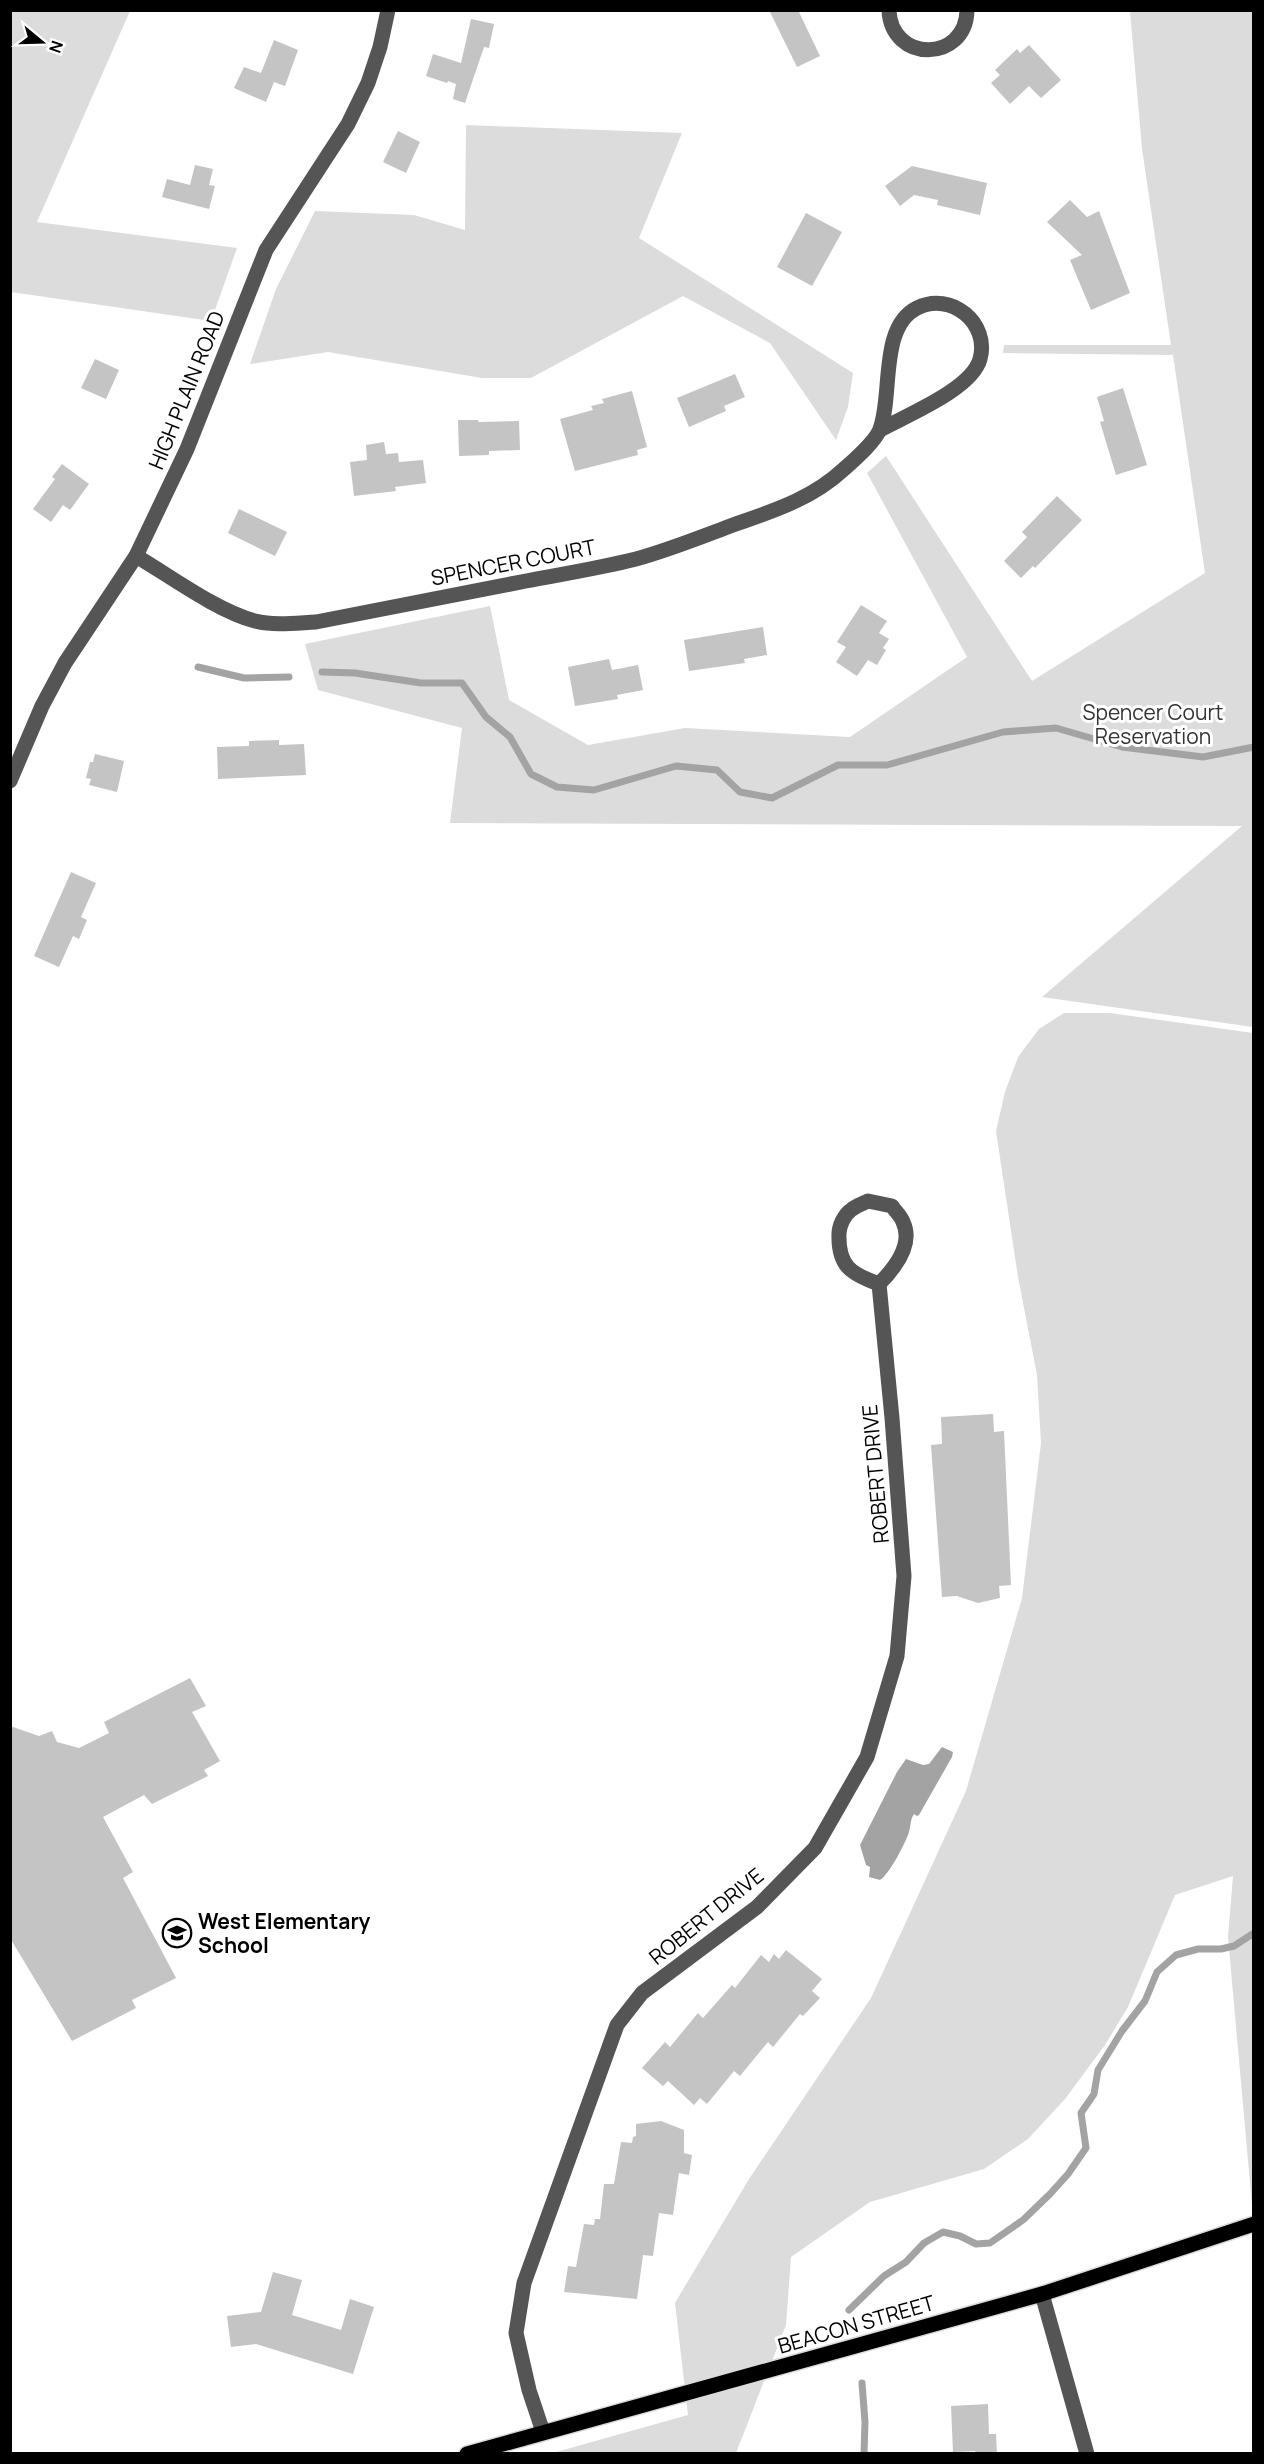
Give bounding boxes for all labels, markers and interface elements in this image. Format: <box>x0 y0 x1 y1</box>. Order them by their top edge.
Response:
north arrow <box>12 12 72 72</box>
text: N <box>44 38 68 56</box>
street label: HIGH PLAIN ROAD <box>142 307 230 473</box>
street label: SPENCER COURT <box>428 532 598 592</box>
park label: Spencer Court Reservation <box>1083 698 1224 750</box>
street label: ROBERT DRIVE <box>855 1403 895 1545</box>
street label: ROBERT DRIVE <box>643 1861 769 1971</box>
place label: West Elementary School <box>198 1907 370 1959</box>
school or university icon: West Elementary School <box>161 1917 193 1949</box>
street label: BEACON STREET <box>774 2288 938 2360</box>

